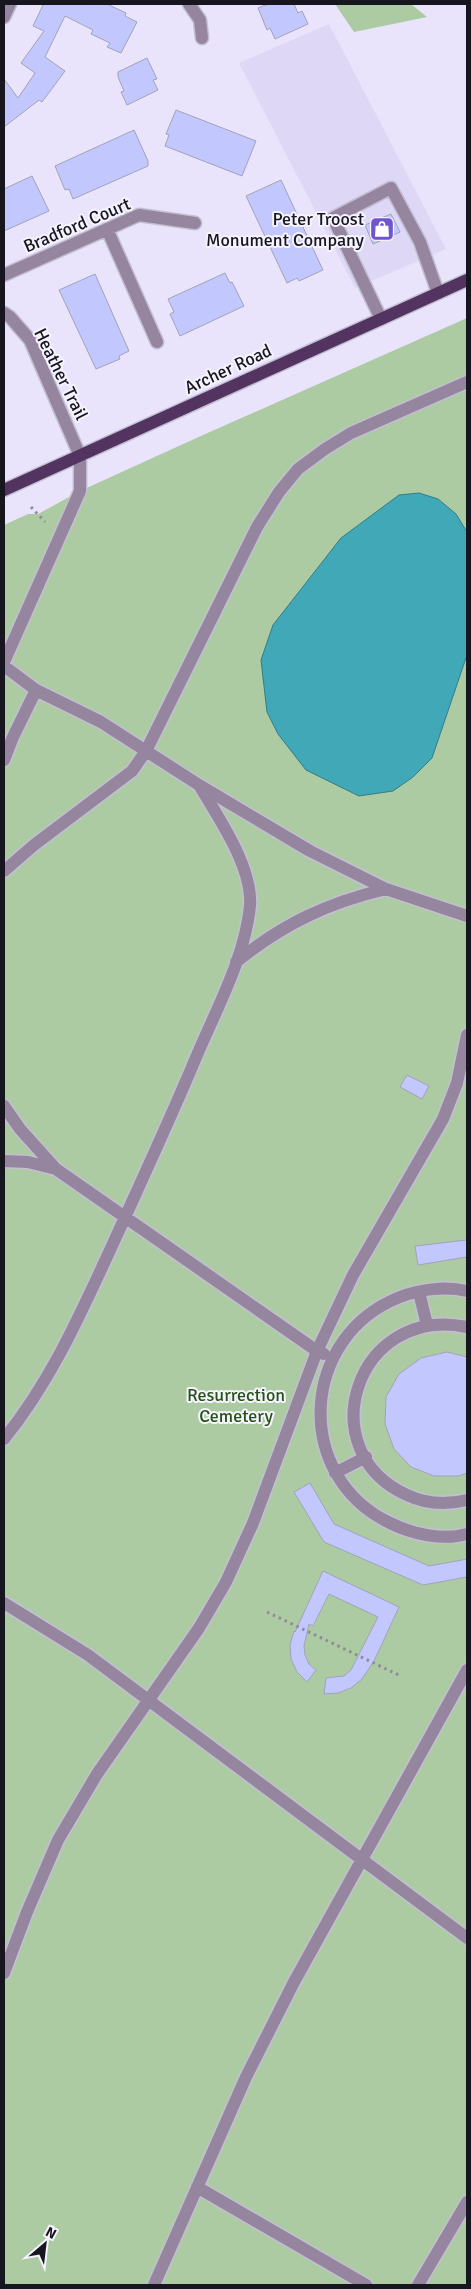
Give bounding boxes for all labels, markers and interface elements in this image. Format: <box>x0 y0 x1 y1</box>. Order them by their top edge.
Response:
street label: Bradford Court <box>20 193 134 257</box>
place label: Peter Troost Monument Company <box>206 208 365 251</box>
shop icon: Peter Troost Monument Company <box>369 216 395 242</box>
street label: Heather Trail <box>29 324 93 424</box>
street label: Archer Road <box>181 339 275 399</box>
park label: Resurrection Cemetery <box>187 1384 285 1427</box>
north arrow <box>20 2219 70 2269</box>
text: N <box>43 2223 59 2243</box>

